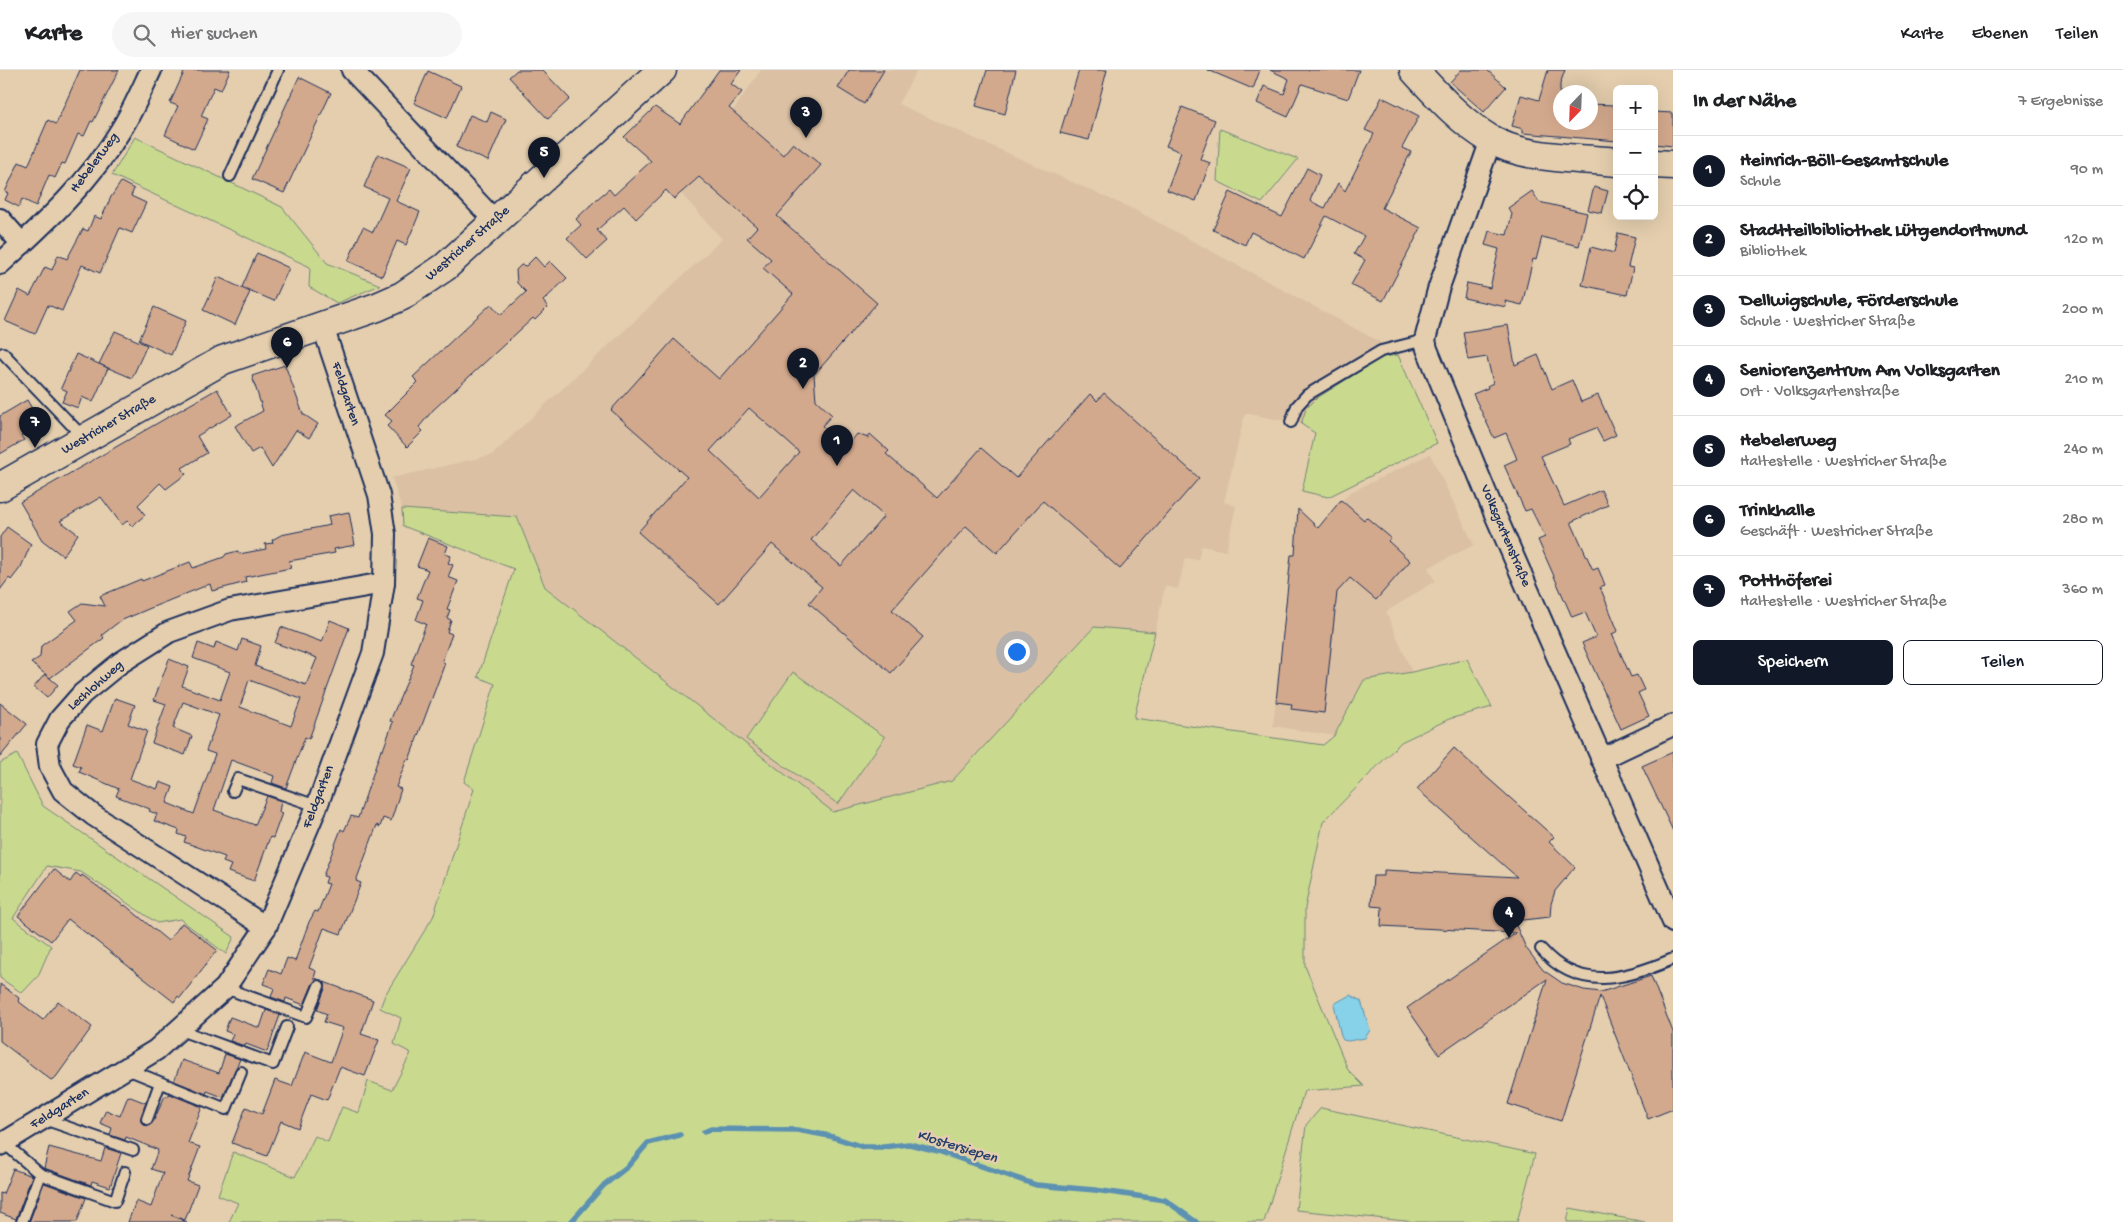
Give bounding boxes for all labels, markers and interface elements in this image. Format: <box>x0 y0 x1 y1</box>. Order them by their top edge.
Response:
search box <box>112 12 462 57</box>
text: Karte <box>25 20 82 49</box>
icon: search <box>130 21 158 49</box>
text: Hier suchen <box>170 23 258 46</box>
text: Karte <box>1901 24 1944 45</box>
text: Ebenen <box>1972 24 2028 45</box>
text: Teilen <box>2056 24 2098 45</box>
north arrow <box>1553 85 1598 130</box>
map controls <box>1613 85 1658 220</box>
button: + <box>1613 85 1658 130</box>
text: In der Nähe <box>1693 90 1796 115</box>
text: 7 Ergebnisse <box>2018 93 2103 112</box>
pin: 3 <box>790 97 822 138</box>
street label: Hebelerweg <box>67 129 123 197</box>
button: − <box>1613 130 1658 175</box>
pin: 5 <box>528 137 560 178</box>
text: Heinrich-Böll-Gesamtschule <box>1740 150 1948 173</box>
text: 1 <box>1706 161 1712 180</box>
text: 90 m <box>2071 161 2103 180</box>
text: Schule <box>1740 173 1781 192</box>
button: locate <box>1613 175 1658 220</box>
street label: Westricher Straße <box>422 202 514 285</box>
text: Stadtteilbibliothek Lütgendortmund <box>1740 220 2026 243</box>
text: 2 <box>1705 231 1713 250</box>
text: 120 m <box>2064 231 2103 250</box>
text: Bibliothek <box>1740 243 1806 262</box>
text: Dellwigschule, Förderschule <box>1740 290 1958 313</box>
text: 3 <box>1705 301 1713 320</box>
text: 200 m <box>2062 301 2103 320</box>
text: Schule · Westricher Straße <box>1740 313 1915 332</box>
pin: 6 <box>271 327 303 368</box>
pin: 2 <box>787 348 819 389</box>
street label: Feldgarten <box>326 359 363 428</box>
text: Seniorenzentrum Am Volksgarten <box>1740 360 2000 383</box>
text: 4 <box>1705 371 1713 390</box>
text: 210 m <box>2064 371 2103 390</box>
text: Ort · Volksgartenstraße <box>1740 383 1899 402</box>
street label: Westricher Straße <box>59 391 160 459</box>
pin: 7 <box>19 407 51 448</box>
pin: 1 <box>821 425 853 466</box>
text: Hebelerweg <box>1740 430 1837 453</box>
text: 5 <box>1705 441 1713 460</box>
text: 240 m <box>2063 441 2103 460</box>
text: Haltestelle · Westricher Straße <box>1740 453 1947 472</box>
street label: Volksgartenstraße <box>1475 482 1534 590</box>
text: Trinkhalle <box>1740 500 1815 523</box>
text: 6 <box>1705 511 1713 530</box>
text: 280 m <box>2062 511 2103 530</box>
text: Geschäft · Westricher Straße <box>1740 523 1933 542</box>
text: Potthöferei <box>1740 570 1832 593</box>
text: 7 <box>1705 581 1713 600</box>
text: 360 m <box>2062 581 2103 600</box>
text: Haltestelle · Westricher Straße <box>1740 593 1947 612</box>
your location <box>1004 639 1030 665</box>
button: Speichern <box>1693 640 1893 685</box>
button: Teilen <box>1903 640 2103 685</box>
street label: Lechlohweg <box>65 657 127 715</box>
street label: Feldgarten <box>299 763 339 832</box>
pin: 4 <box>1493 897 1525 938</box>
street label: Feldgarten <box>27 1084 93 1134</box>
water label: Klostersiepen <box>915 1126 1000 1168</box>

